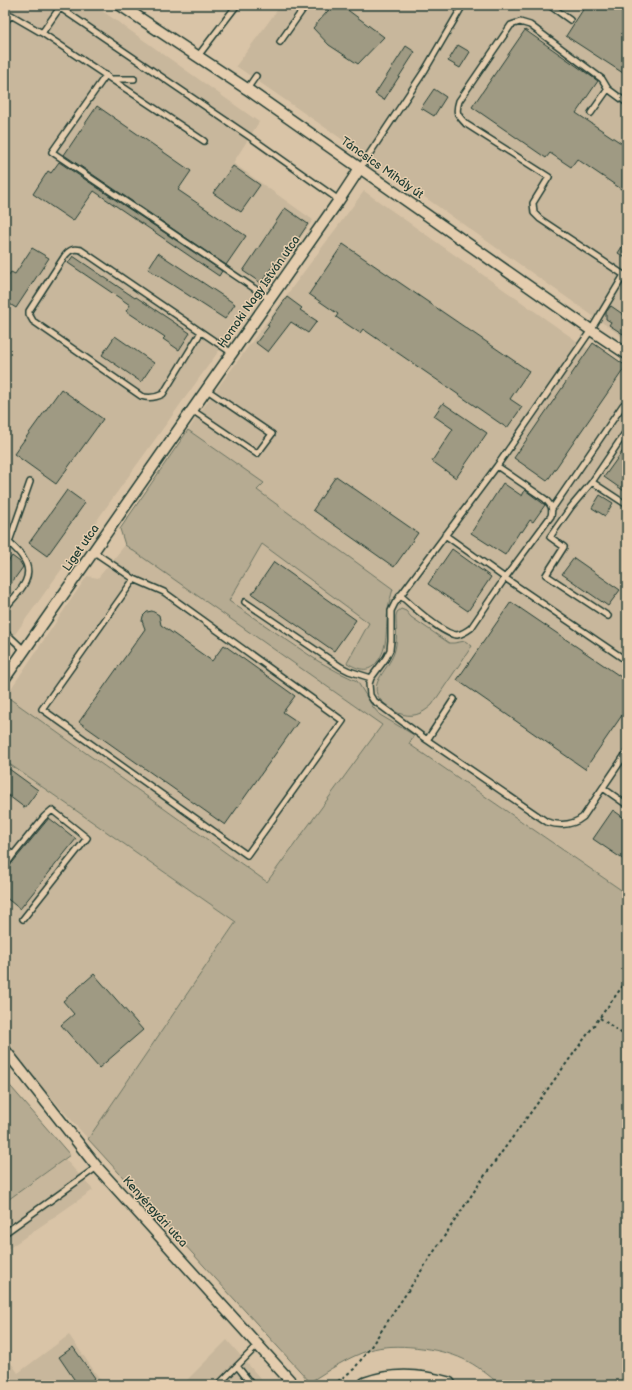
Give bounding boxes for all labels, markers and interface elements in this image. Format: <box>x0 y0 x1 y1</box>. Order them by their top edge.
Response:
street label: Táncsics Mihály út <box>338 134 427 202</box>
street label: Homoki Nagy István utca <box>214 233 304 351</box>
street label: Liget utca <box>59 521 103 574</box>
street label: Kenyérgyári utca <box>119 1173 191 1251</box>

